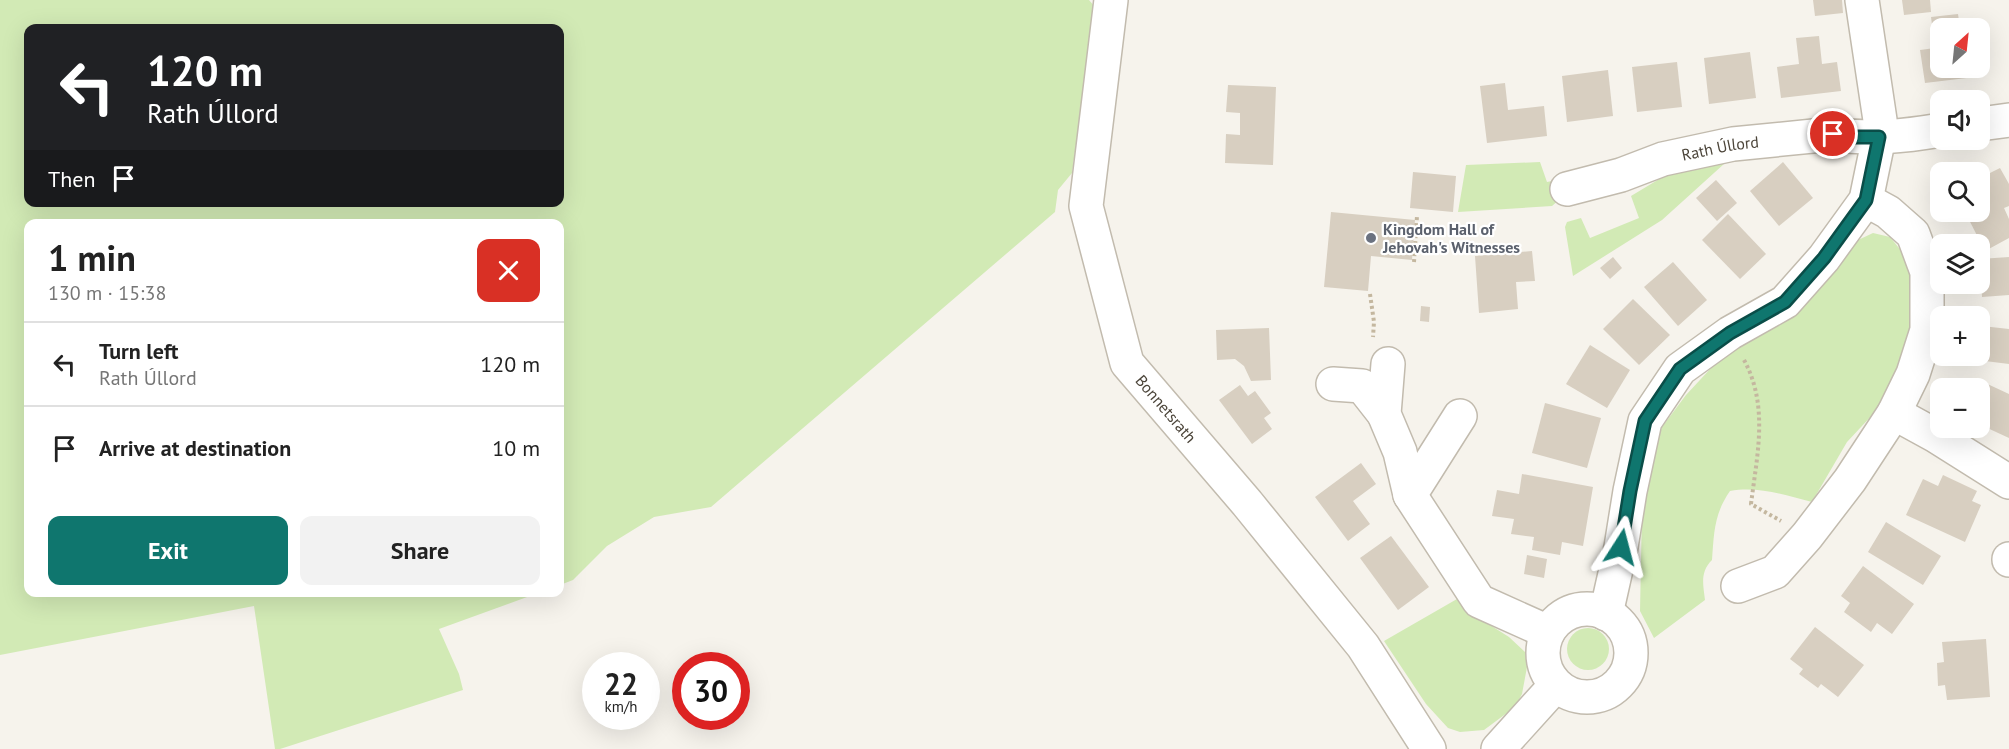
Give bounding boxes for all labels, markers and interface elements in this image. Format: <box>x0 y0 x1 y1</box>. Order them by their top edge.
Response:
north arrow <box>1930 18 1990 78</box>
map controls <box>1930 18 1990 438</box>
text: 120 m <box>147 43 263 98</box>
icon: left <box>48 48 126 126</box>
button: sound <box>1930 90 1990 150</box>
text: Rath Úllord <box>147 96 279 130</box>
pin <box>1807 108 1858 159</box>
icon: arrive <box>1816 117 1849 150</box>
street label: Rath Úllord <box>1680 131 1760 165</box>
icon: arrive <box>107 162 140 195</box>
button: search <box>1930 162 1990 222</box>
text: Then <box>48 165 95 193</box>
place label: Kingdom Hall of Jehovah's Witnesses <box>1382 219 1520 257</box>
marker: Kingdom Hall of Jehovah's Witnesses <box>1364 231 1378 245</box>
text: 1 min <box>48 234 136 281</box>
button: layers <box>1930 234 1990 294</box>
button: close <box>477 239 540 302</box>
text: 130 m · 15:38 <box>48 280 166 306</box>
button: + <box>1930 306 1990 366</box>
text: Turn left <box>99 337 179 365</box>
icon: left <box>48 348 81 381</box>
text: 120 m <box>480 350 540 378</box>
text: Rath Úllord <box>99 365 197 391</box>
street label: Bonnetsrath <box>1131 371 1201 447</box>
button: − <box>1930 378 1990 438</box>
icon: arrive <box>48 432 81 465</box>
text: Arrive at destination <box>99 434 291 462</box>
text: 10 m <box>492 434 540 462</box>
position arrow <box>1589 515 1653 579</box>
button: Exit <box>48 516 288 585</box>
button: Share <box>300 516 540 585</box>
speed limit sign: 30 <box>672 652 750 730</box>
text: 22 <box>604 664 638 703</box>
text: km/h <box>605 697 637 716</box>

